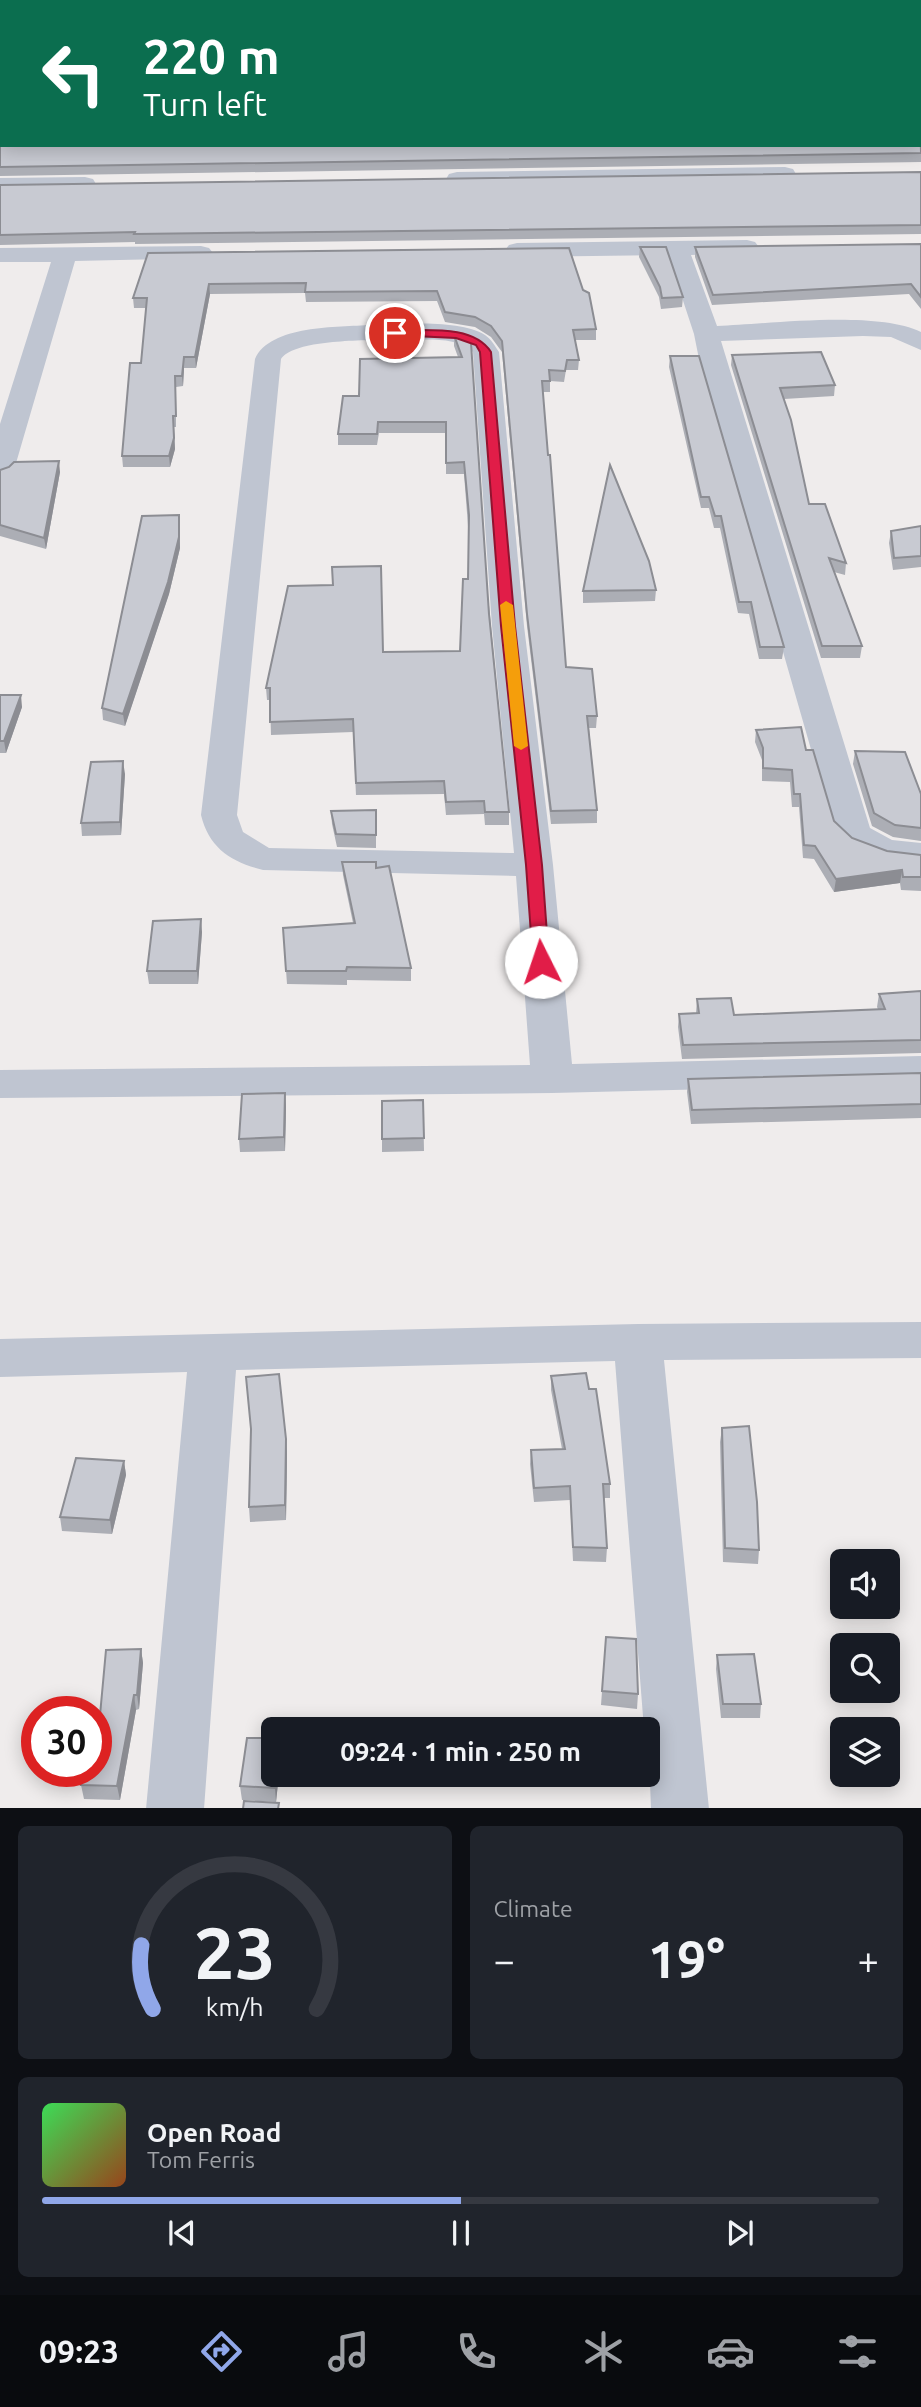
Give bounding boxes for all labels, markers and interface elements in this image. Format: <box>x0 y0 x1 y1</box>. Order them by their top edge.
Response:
icon: left <box>28 28 119 119</box>
text: 220 m <box>143 28 280 83</box>
text: Turn left <box>143 86 267 122</box>
pin <box>365 303 425 363</box>
icon: arrive <box>376 314 414 352</box>
position arrow <box>504 925 578 999</box>
map controls <box>830 1549 900 1787</box>
button: sound <box>830 1549 900 1619</box>
button: search <box>830 1633 900 1703</box>
speed limit sign: 30 <box>21 1696 112 1787</box>
button: layers <box>830 1717 900 1787</box>
text: 09:24 · 1 min · 250 m <box>340 1737 581 1766</box>
text: Climate <box>494 1896 573 1921</box>
text: 23 <box>194 1911 276 1993</box>
text: 19° <box>648 1930 725 1988</box>
text: − <box>494 1939 515 1981</box>
text: + <box>858 1939 879 1981</box>
text: km/h <box>206 1992 264 2020</box>
text: Open Road <box>147 2118 281 2147</box>
text: Tom Ferris <box>147 2147 255 2172</box>
icon: previous <box>163 2214 201 2252</box>
icon: pause <box>442 2214 480 2252</box>
icon: next <box>721 2214 759 2252</box>
icon: directions <box>197 2327 246 2376</box>
icon: music <box>324 2327 373 2376</box>
icon: phone <box>452 2327 501 2376</box>
icon: climate <box>579 2327 628 2376</box>
icon: car <box>706 2327 755 2376</box>
icon: filters <box>833 2327 882 2376</box>
text: 09:23 <box>39 2333 119 2369</box>

